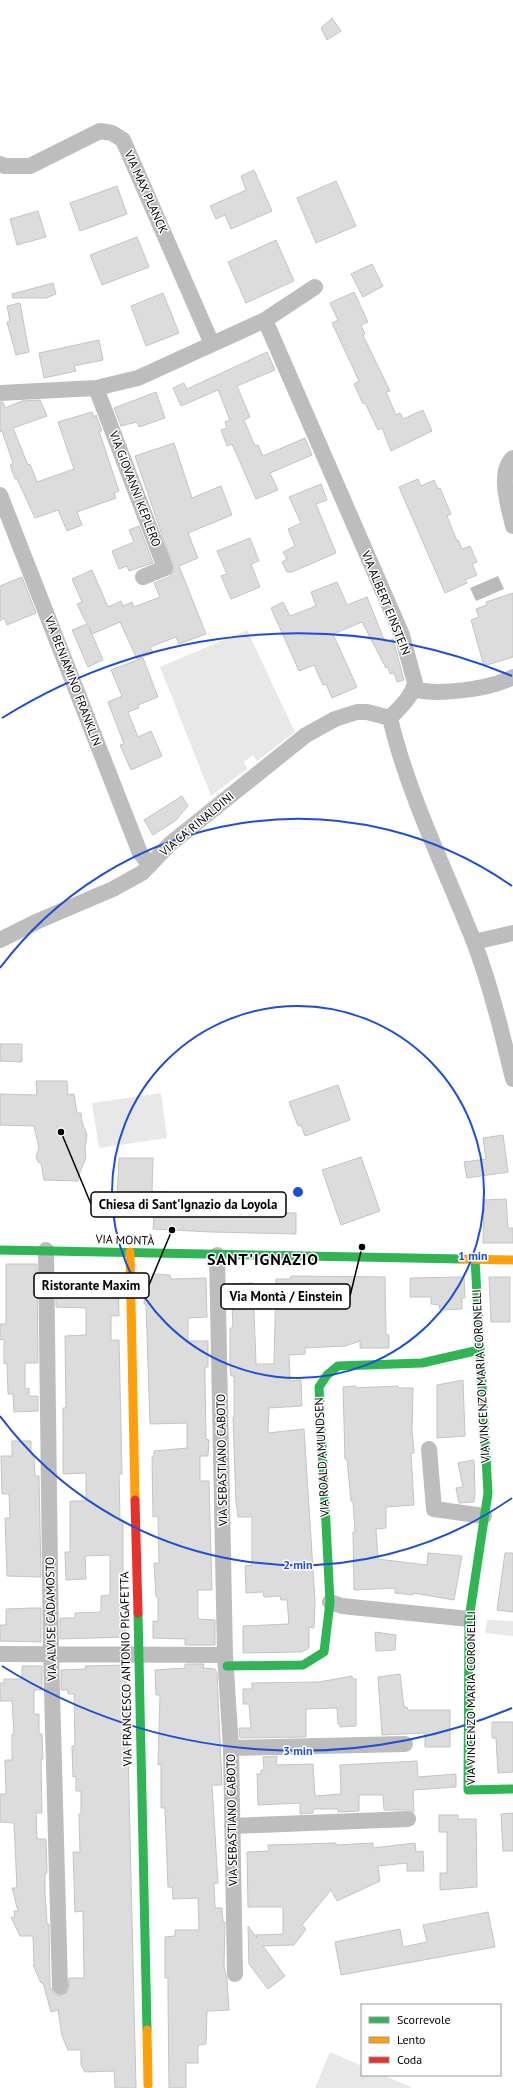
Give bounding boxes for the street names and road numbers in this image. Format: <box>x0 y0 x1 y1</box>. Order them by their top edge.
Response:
street label: VIA MAX PLANCK <box>121 147 171 235</box>
street label: VIA GIOVANNI KEPLERO <box>106 428 164 549</box>
street label: VIA ALBERT EINSTEIN <box>358 548 414 657</box>
street label: VIA BENIAMINO FRANKLIN <box>41 613 105 748</box>
street label: VIA CA' RINALDINI <box>156 788 237 860</box>
street label: VIA MONTÀ <box>94 1231 155 1248</box>
street label: VIA VINCENZO MARIA CORONELLI <box>468 1289 493 1464</box>
street label: VIA SEBASTIANO CABOTO <box>213 1394 230 1527</box>
street label: VIA ROALD AMUNDSEN <box>311 1397 332 1518</box>
street label: VIA ALVISE CADAMOSTO <box>42 1557 59 1682</box>
street label: VIA FRANCESCO ANTONIO PIGAFETTA <box>116 1572 135 1767</box>
street label: VIA VINCENZO MARIA CORONELLI <box>463 1611 478 1786</box>
street label: VIA SEBASTIANO CABOTO <box>223 1754 240 1887</box>

